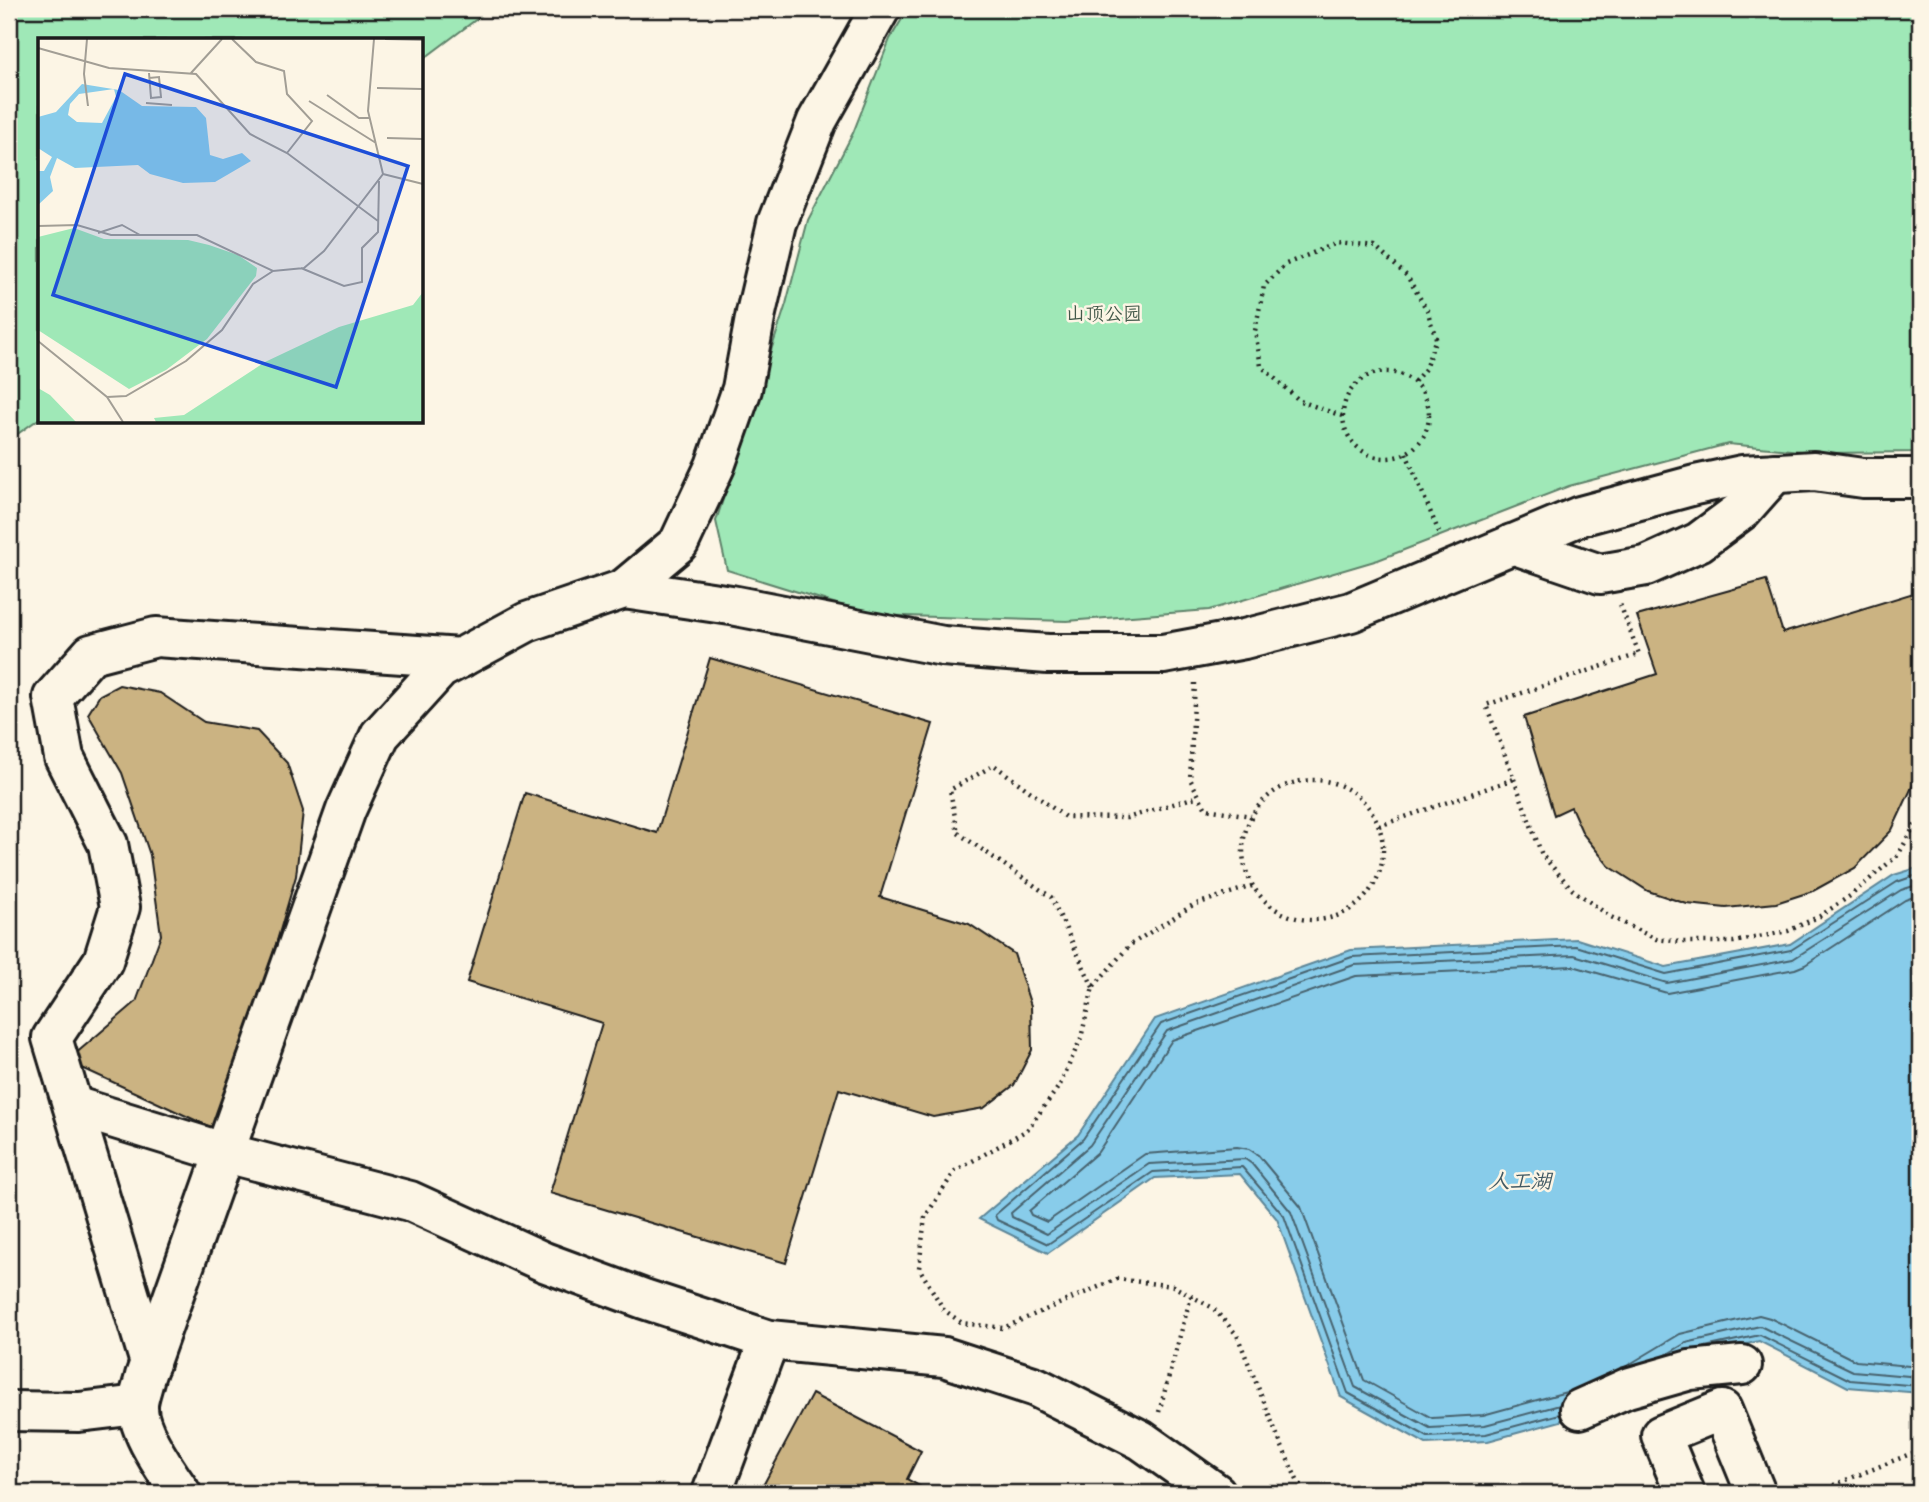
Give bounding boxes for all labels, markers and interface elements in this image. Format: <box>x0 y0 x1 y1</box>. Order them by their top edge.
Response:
inset map <box>38 38 424 424</box>
park label: 山顶公园 <box>1066 298 1142 326</box>
water label: 人工湖 <box>1489 1163 1553 1195</box>

